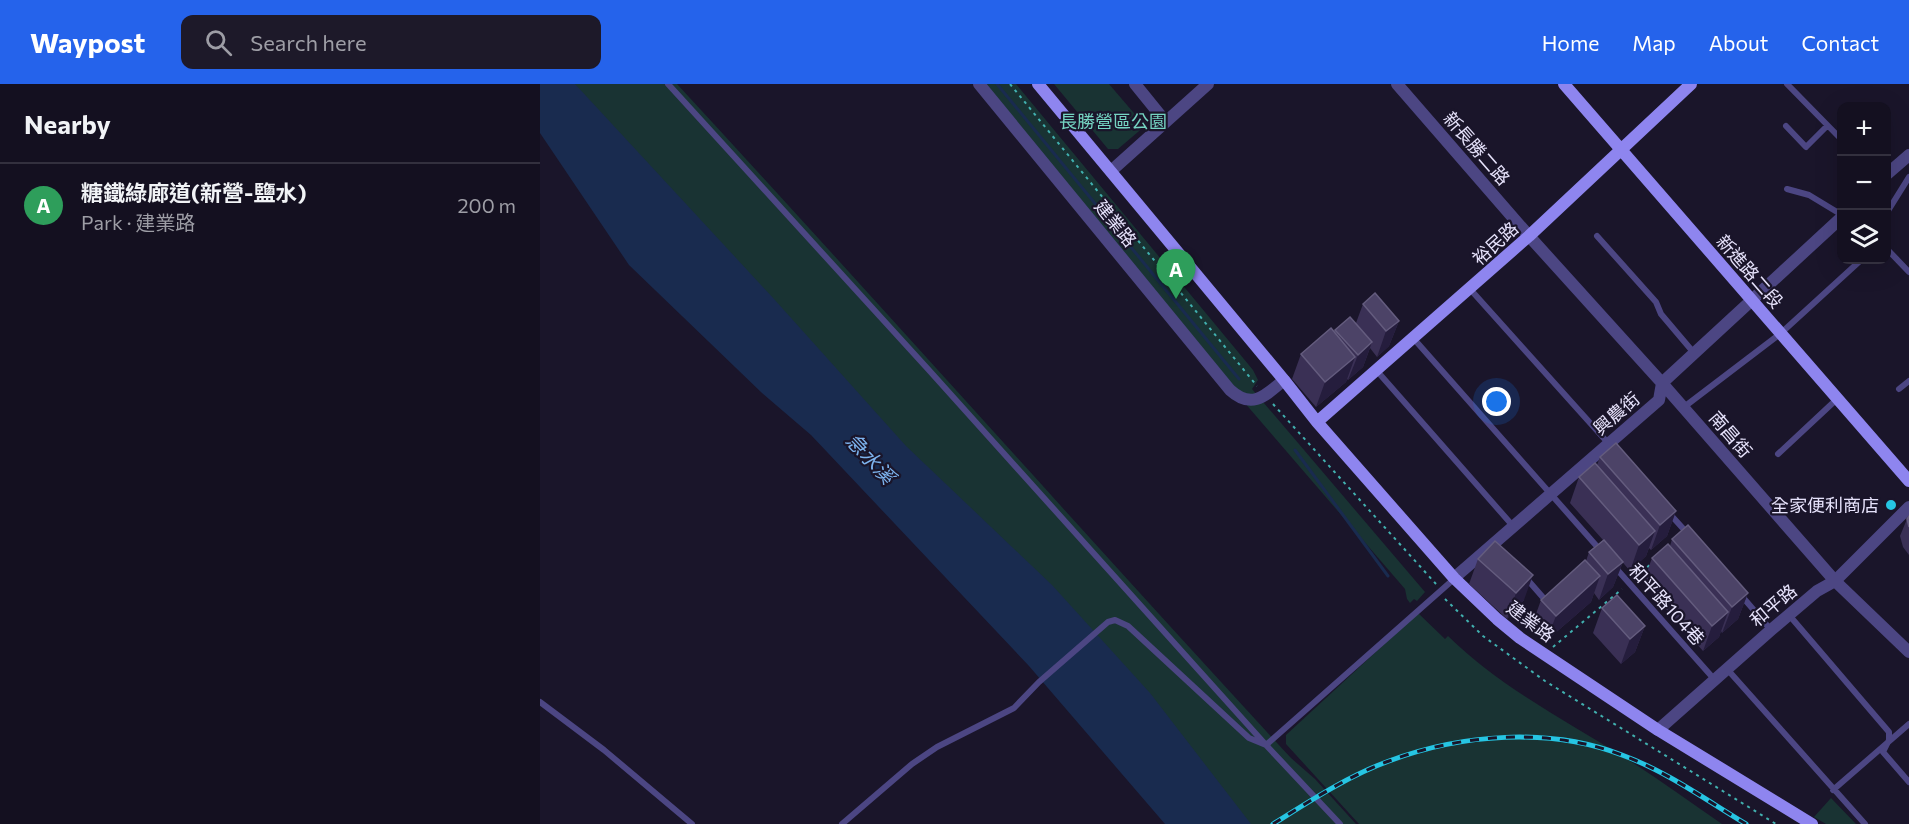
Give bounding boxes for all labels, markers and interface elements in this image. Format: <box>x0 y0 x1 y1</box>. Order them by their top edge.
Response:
search box <box>181 15 601 69</box>
text: Waypost <box>30 25 145 59</box>
icon: search <box>202 26 235 59</box>
text: Search here <box>250 29 367 56</box>
text: Home <box>1542 30 1599 55</box>
text: Map <box>1632 30 1676 55</box>
text: About <box>1709 30 1768 55</box>
text: Contact <box>1801 30 1879 55</box>
map controls <box>1837 102 1891 264</box>
button: + <box>1837 102 1891 156</box>
street label: 新長勝二路 <box>1439 107 1515 189</box>
text: Nearby <box>24 108 111 139</box>
park label: 長勝營區公園 <box>1059 110 1167 132</box>
button: − <box>1837 156 1891 210</box>
text: 糖鐵綠廊道(新營-鹽水) <box>81 179 307 206</box>
text: A <box>36 193 51 217</box>
text: 200 m <box>458 193 516 217</box>
street label: 建業路 <box>1090 195 1142 251</box>
text: Park · 建業路 <box>81 210 195 234</box>
button: layers <box>1837 210 1891 264</box>
street label: 裕民路 <box>1468 217 1522 269</box>
street label: 新進路二段 <box>1712 230 1788 312</box>
pin: A <box>1156 250 1196 299</box>
your location <box>1482 387 1511 416</box>
street label: 興農街 <box>1588 387 1644 439</box>
street label: 南昌街 <box>1705 406 1757 462</box>
water label: 急水溪 <box>842 428 902 490</box>
place label: 全家便利商店 <box>1771 494 1879 516</box>
marker: 全家便利商店 <box>1884 498 1898 512</box>
street label: 和平路104巷 <box>1625 559 1709 649</box>
street label: 和平路 <box>1745 579 1801 631</box>
street label: 建業路 <box>1503 596 1559 646</box>

